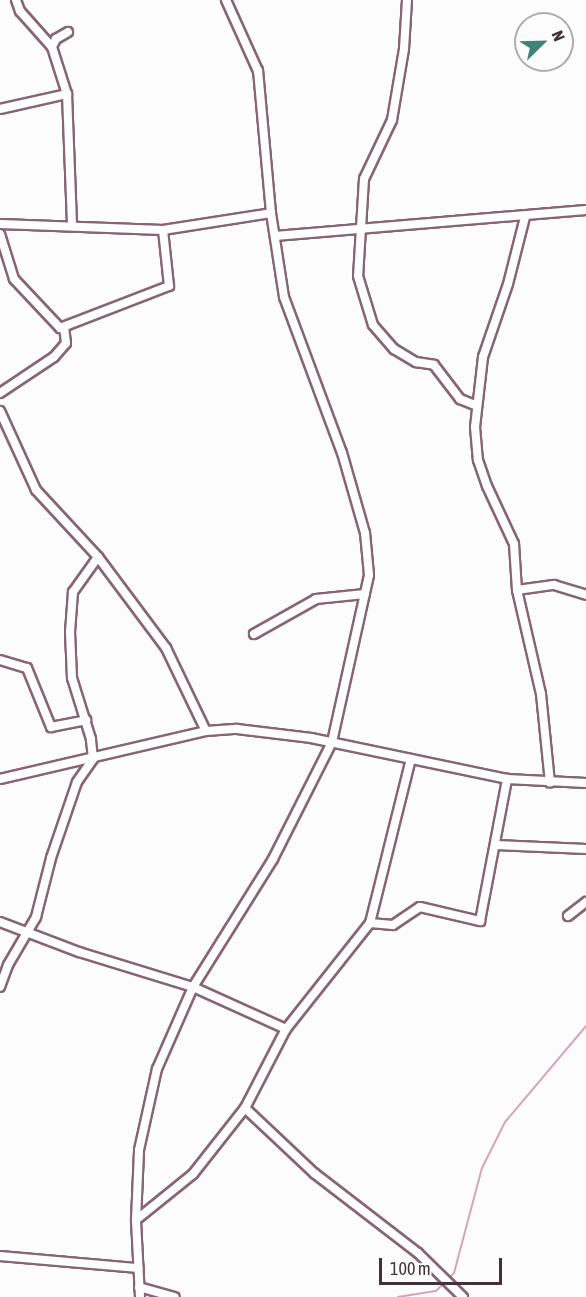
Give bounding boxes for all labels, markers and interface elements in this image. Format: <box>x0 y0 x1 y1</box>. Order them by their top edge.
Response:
north arrow <box>514 12 574 72</box>
text: N <box>549 28 569 44</box>
scale bar <box>382 1246 505 1284</box>
text: 100 m <box>390 1258 431 1279</box>

